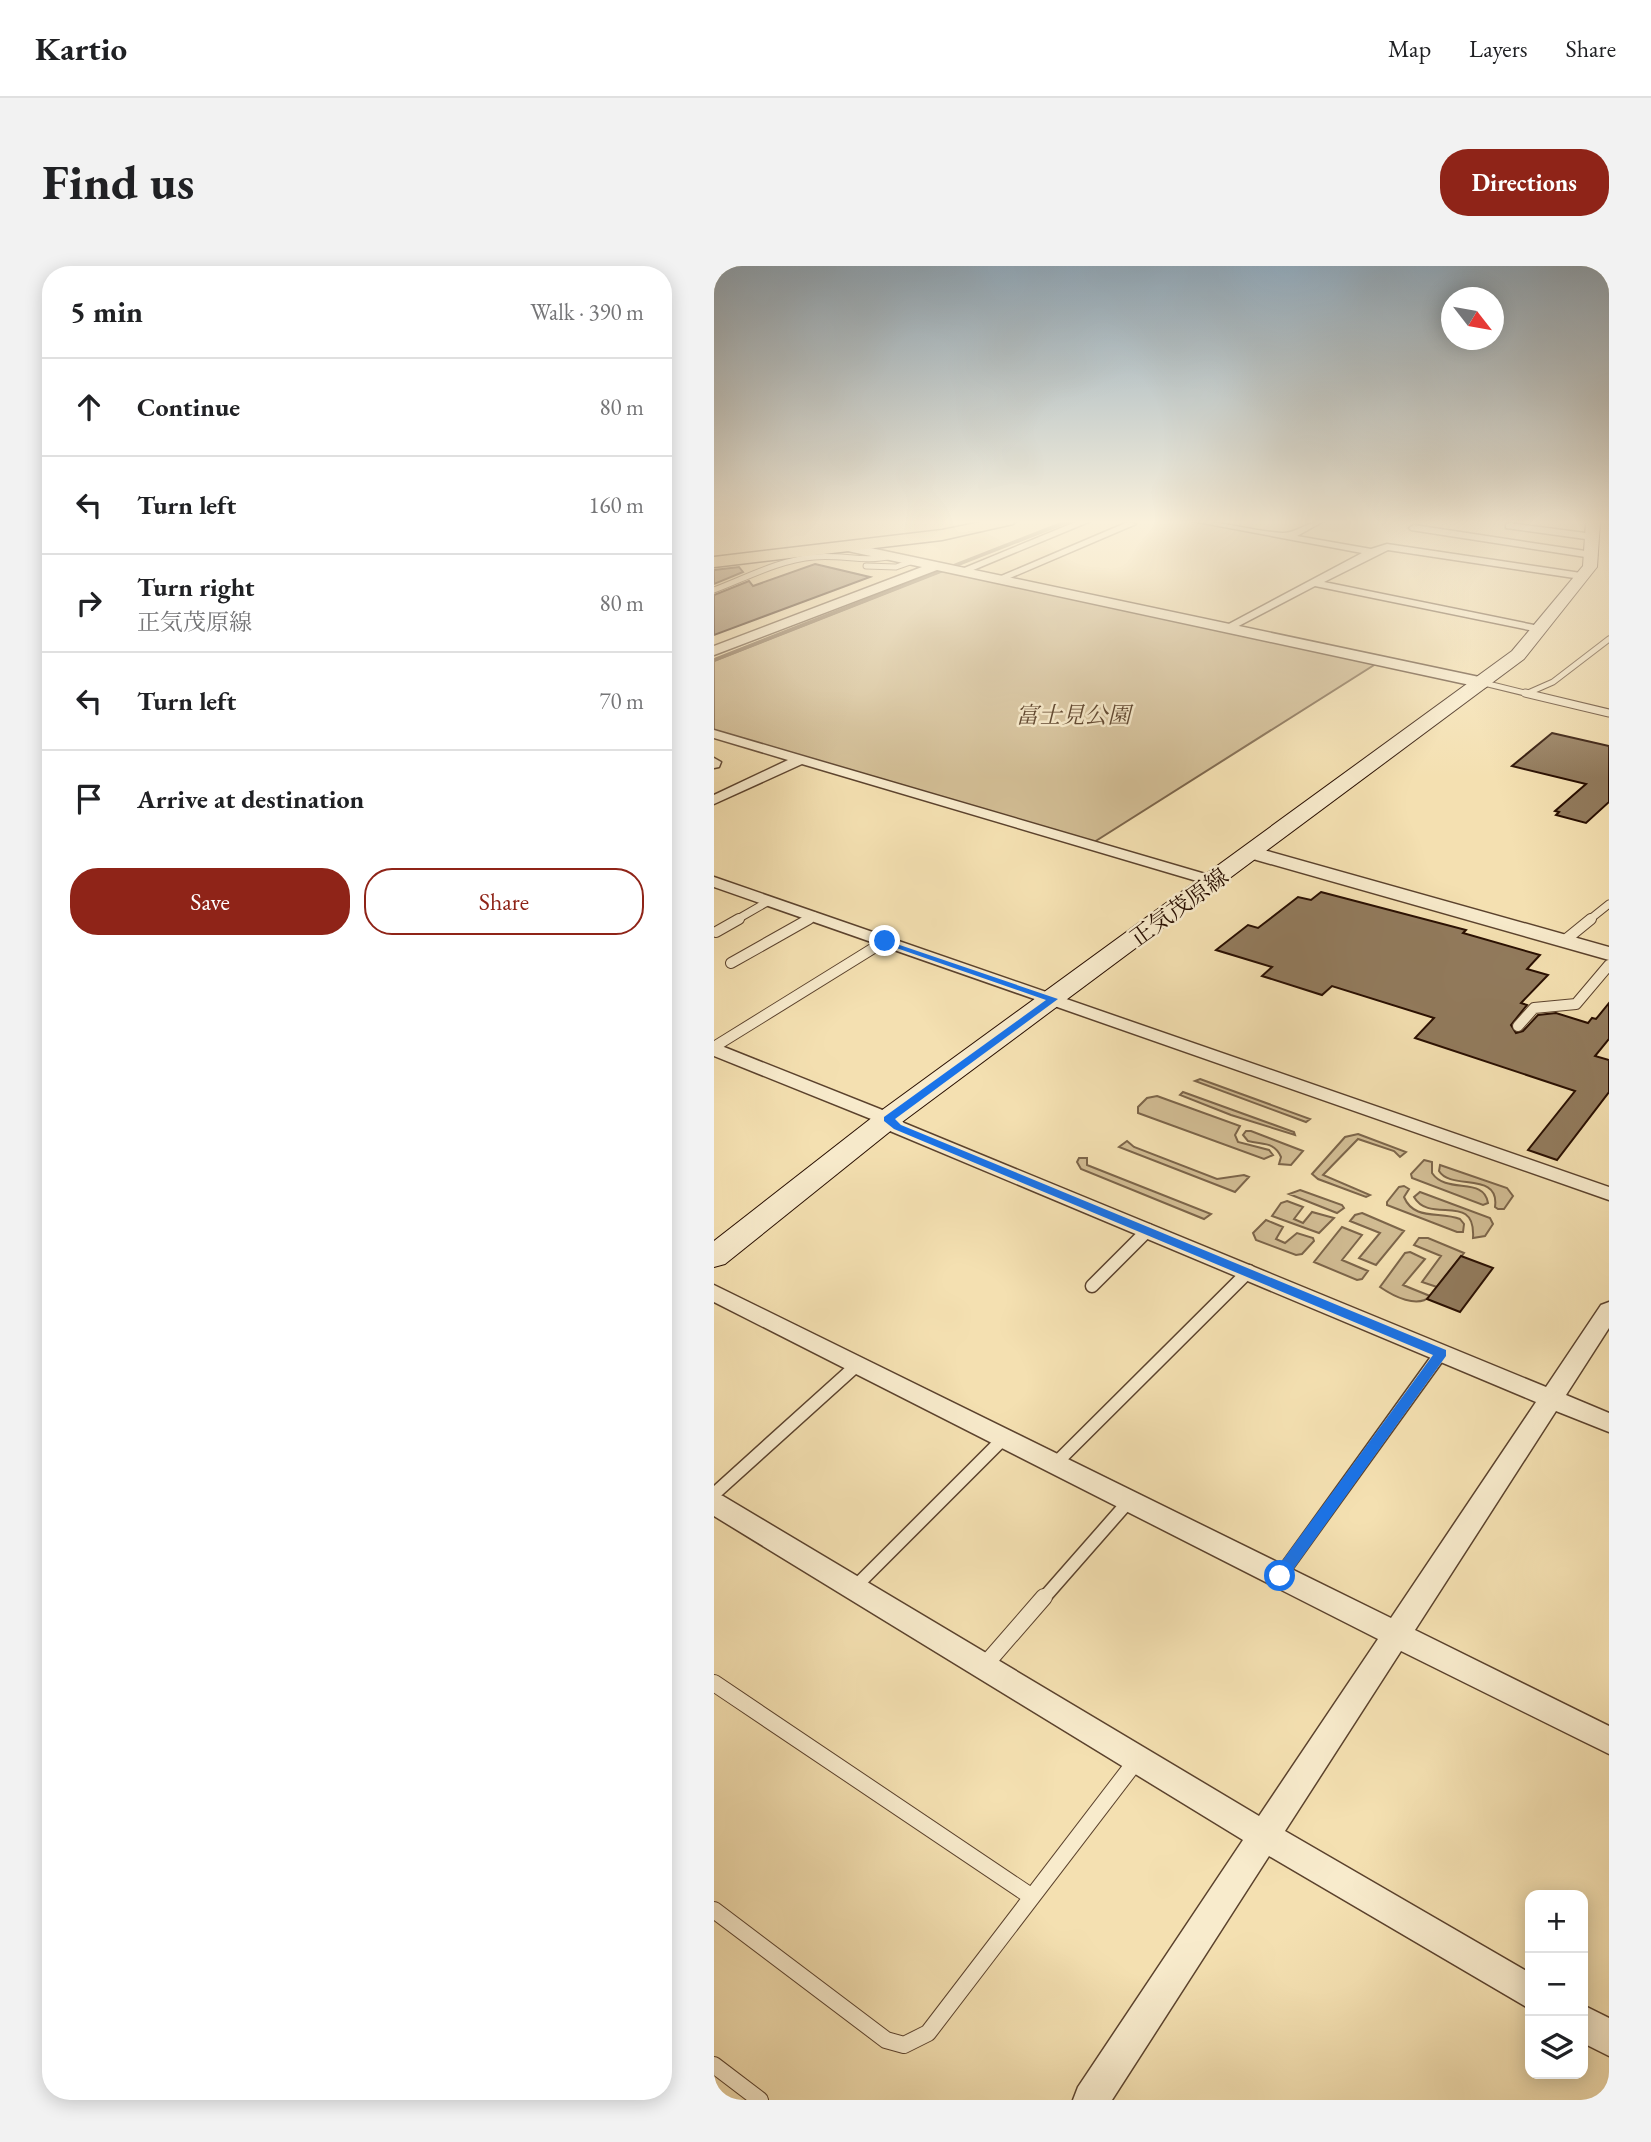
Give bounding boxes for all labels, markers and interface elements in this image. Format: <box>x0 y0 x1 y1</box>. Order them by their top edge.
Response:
text: Kartio <box>35 27 127 70</box>
text: Map <box>1388 33 1431 64</box>
text: Layers <box>1469 33 1528 64</box>
text: Share <box>1566 33 1616 64</box>
button: Directions <box>1440 149 1609 216</box>
text: Find us <box>42 150 194 214</box>
north arrow <box>1441 287 1504 350</box>
text: 5 min <box>70 292 143 331</box>
text: Walk · 390 m <box>530 297 644 327</box>
icon: ahead <box>70 388 108 426</box>
text: Continue <box>137 390 240 424</box>
text: 80 m <box>599 392 644 422</box>
icon: left <box>70 486 108 524</box>
text: Turn left <box>137 488 236 522</box>
text: 160 m <box>588 490 644 520</box>
text: Turn right <box>137 570 255 604</box>
icon: right <box>70 584 108 622</box>
text: 80 m <box>599 588 644 618</box>
text: 正気茂原線 <box>137 607 252 637</box>
icon: left <box>70 682 108 720</box>
text: Turn left <box>137 684 236 718</box>
text: 70 m <box>599 686 644 716</box>
park label: 富士見公園 <box>1016 700 1135 730</box>
icon: arrive <box>70 780 108 818</box>
text: Arrive at destination <box>137 782 364 816</box>
street label: 正気茂原線 <box>1124 861 1234 953</box>
button: Save <box>70 868 350 935</box>
button: Share <box>364 868 644 935</box>
route end <box>869 925 900 956</box>
route start <box>1264 1560 1295 1591</box>
map controls <box>1525 1890 1588 2079</box>
button: + <box>1525 1890 1588 1953</box>
button: − <box>1525 1953 1588 2016</box>
button: layers <box>1525 2016 1588 2079</box>

